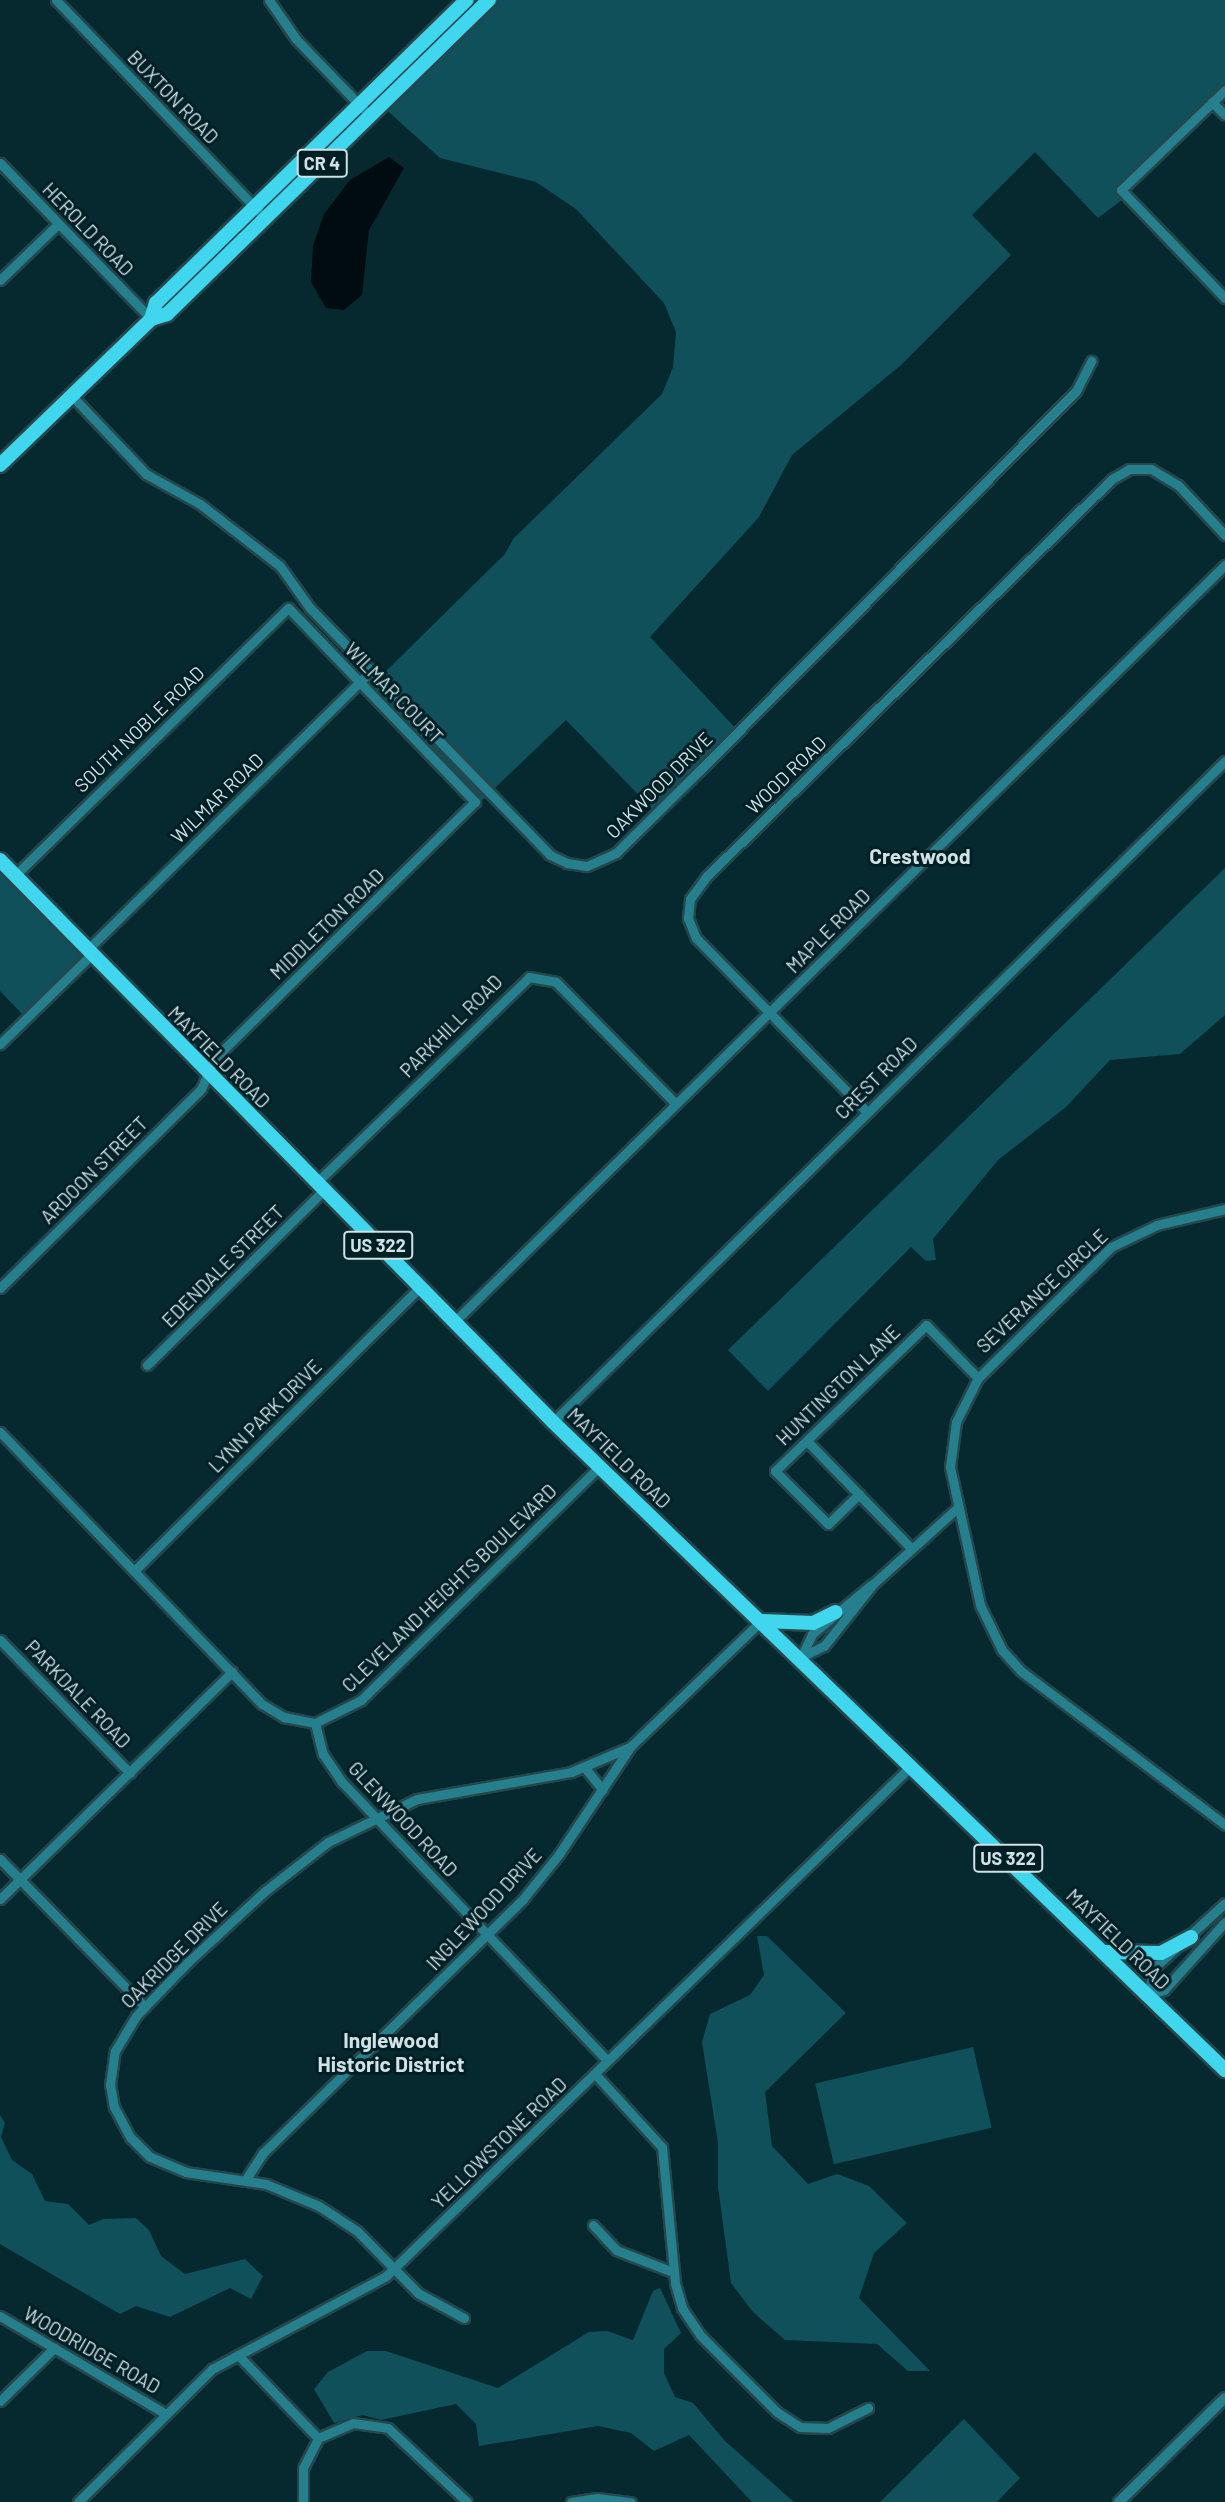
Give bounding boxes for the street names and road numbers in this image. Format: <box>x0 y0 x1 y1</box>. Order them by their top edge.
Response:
street label: BUXTON ROAD <box>123 46 223 148</box>
road number: CR 4 <box>296 148 348 178</box>
street label: HEROLD ROAD <box>38 178 138 280</box>
street label: WILMAR COURT <box>340 638 448 748</box>
street label: SOUTH NOBLE ROAD <box>69 661 209 797</box>
street label: OAKWOOD DRIVE <box>601 727 717 843</box>
street label: WOOD ROAD <box>741 731 831 819</box>
street label: WILMAR ROAD <box>166 748 268 848</box>
street label: MIDDLETON ROAD <box>265 864 389 984</box>
street label: MAPLE ROAD <box>781 884 875 978</box>
street label: PARKHILL ROAD <box>395 970 507 1082</box>
street label: MAYFIELD ROAD <box>163 1001 275 1113</box>
street label: CREST ROAD <box>830 1032 922 1124</box>
street label: ARDOON STREET <box>36 1112 152 1228</box>
street label: EDENDALE STREET <box>157 1200 289 1332</box>
street label: SEVERANCE CIRCLE <box>972 1224 1112 1358</box>
road number: US 322 <box>343 1230 413 1260</box>
street label: HUNTINGTON LANE <box>771 1320 905 1450</box>
street label: LYNN PARK DRIVE <box>204 1355 326 1477</box>
street label: MAYFIELD ROAD <box>563 1403 675 1513</box>
street label: CLEVELAND HEIGHTS BOULEVARD <box>337 1479 561 1697</box>
street label: PARKDALE ROAD <box>21 1635 135 1753</box>
street label: GLENWOOD ROAD <box>344 1757 462 1881</box>
street label: INGLEWOOD DRIVE <box>422 1843 546 1975</box>
road number: US 322 <box>973 1844 1043 1872</box>
street label: MAYFIELD ROAD <box>1062 1884 1174 1994</box>
street label: OAKRIDGE DRIVE <box>116 1897 232 2013</box>
street label: YELLOWSTONE ROAD <box>427 2073 571 2213</box>
street label: WOODRIDGE ROAD <box>20 2302 164 2398</box>

